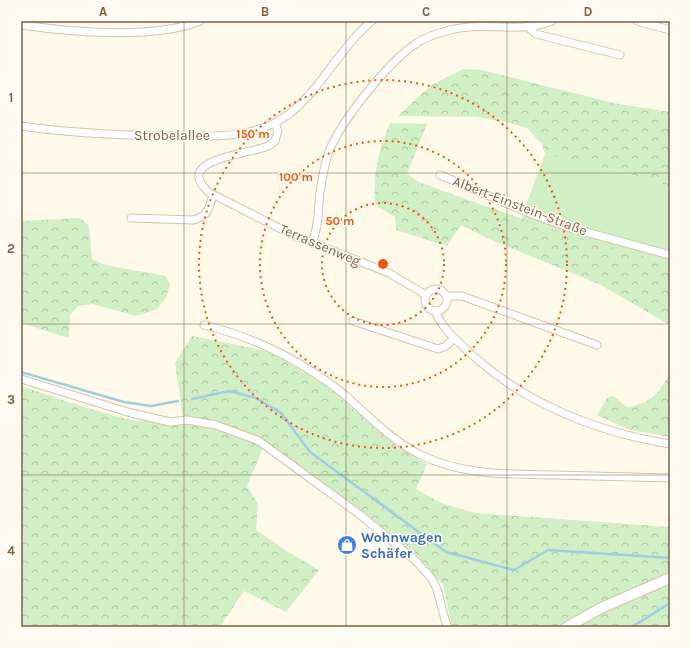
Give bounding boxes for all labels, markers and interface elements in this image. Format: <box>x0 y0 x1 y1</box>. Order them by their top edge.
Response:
text: A <box>99 4 107 19</box>
text: B <box>261 4 269 19</box>
text: C <box>422 4 430 19</box>
text: D <box>584 4 593 19</box>
text: 1 <box>9 90 13 105</box>
street label: Strobelallee <box>134 127 210 144</box>
text: 150 m <box>236 127 270 141</box>
text: 100 m <box>279 170 313 184</box>
street label: Albert-Einstein-Straße <box>450 172 590 240</box>
text: 50 m <box>326 214 355 228</box>
street label: Terrassenweg <box>277 220 363 270</box>
text: 2 <box>7 241 15 256</box>
centre of rings <box>376 257 390 271</box>
text: 3 <box>7 392 15 407</box>
place label: Wohnwagen Schäfer <box>361 529 442 562</box>
shop icon: Wohnwagen Schäfer <box>336 534 358 556</box>
text: 4 <box>7 543 15 558</box>

